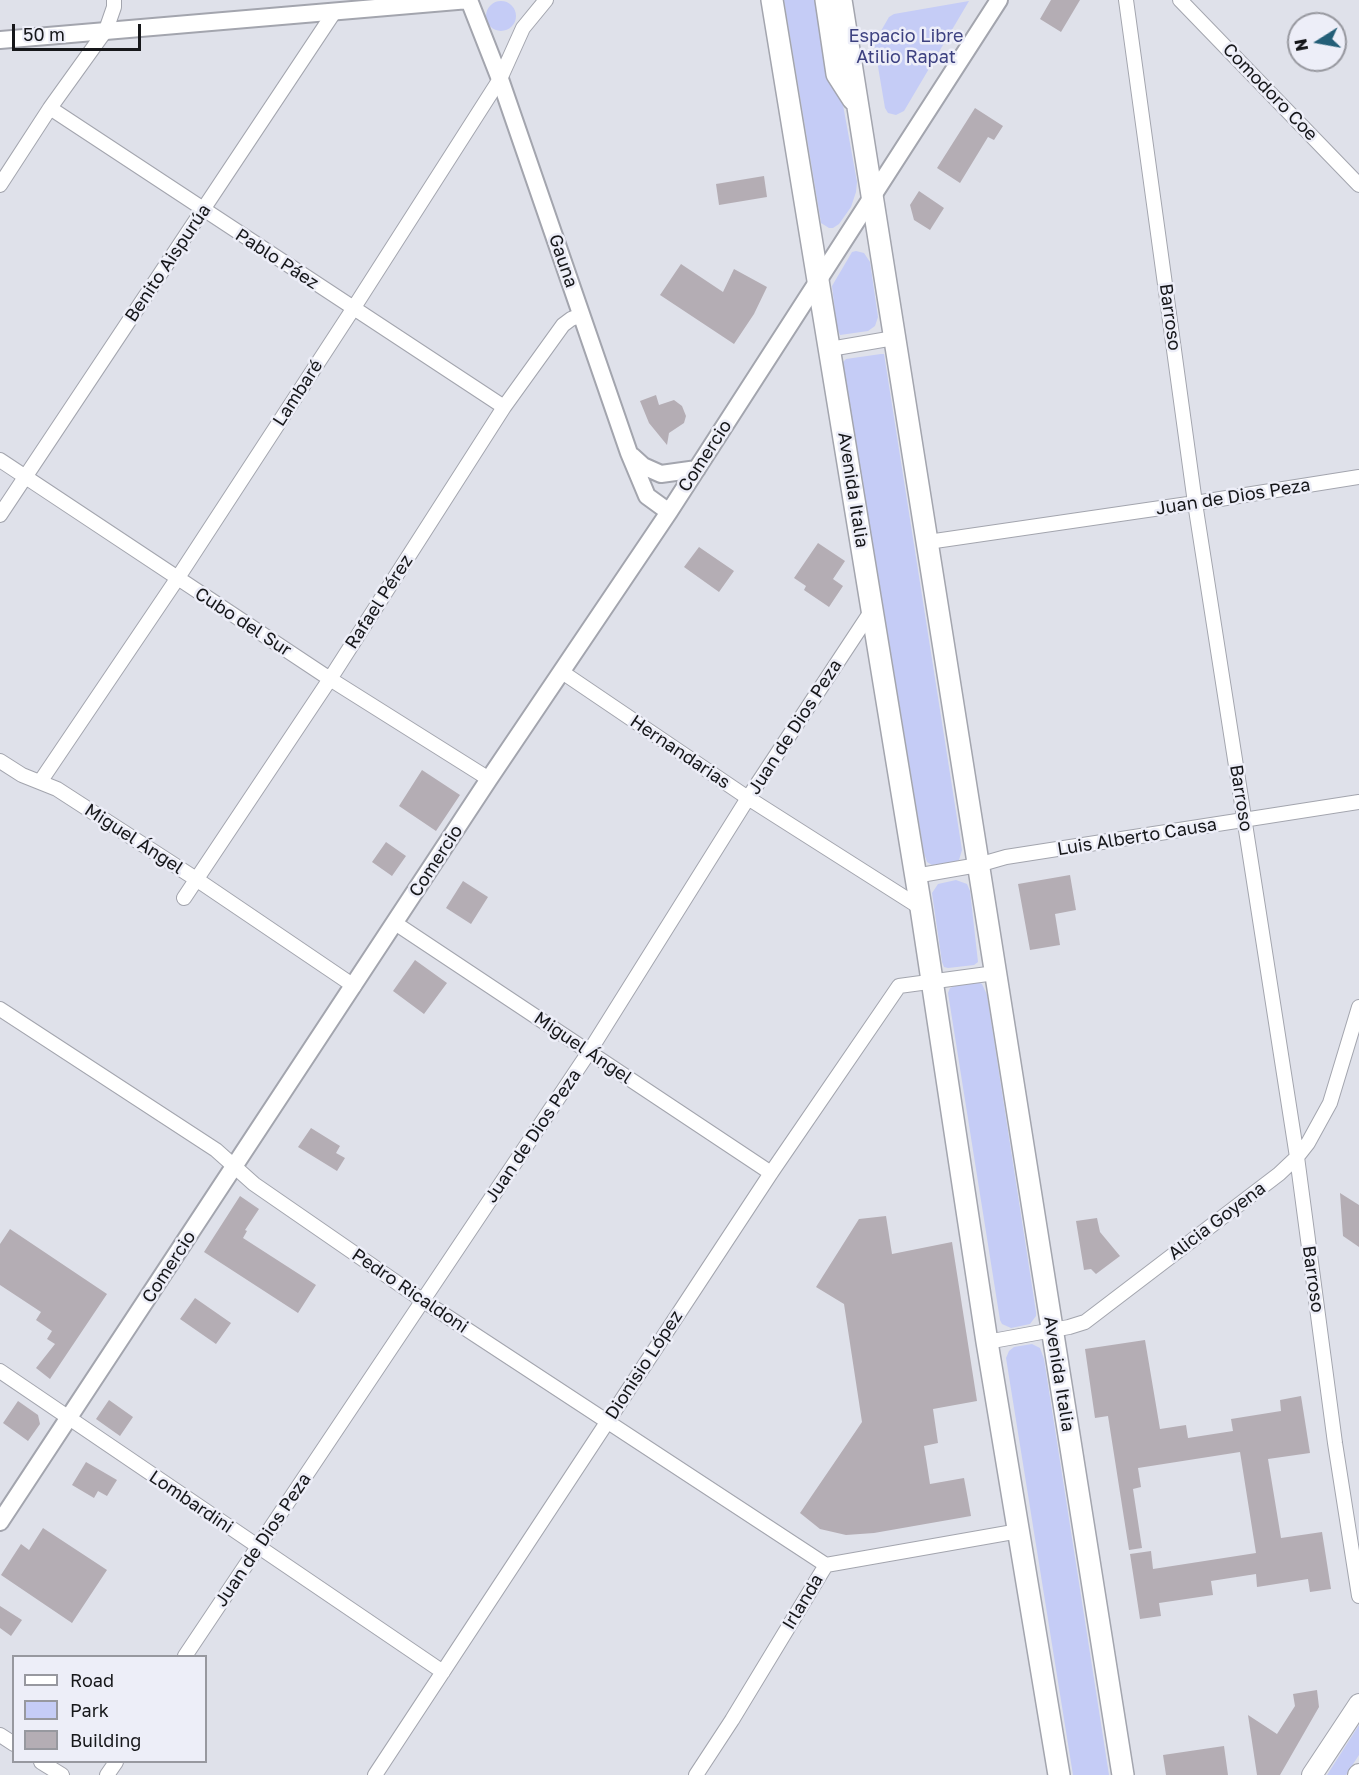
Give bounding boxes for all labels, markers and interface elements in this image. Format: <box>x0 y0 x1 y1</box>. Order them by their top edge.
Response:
scale bar <box>15 12 144 50</box>
north arrow <box>1287 12 1347 72</box>
text: 50 m <box>23 23 65 45</box>
park label: Espacio Libre Atilio Rapat <box>848 25 964 68</box>
text: N <box>1290 37 1312 53</box>
street label: Comodoro Coe <box>1218 39 1322 145</box>
street label: Benito Aispurúa <box>121 200 215 326</box>
street label: Pablo Páez <box>231 224 323 294</box>
street label: Gauna <box>544 231 582 291</box>
street label: Barroso <box>1155 282 1185 352</box>
street label: Lambaré <box>269 356 327 430</box>
street label: Comercio <box>674 416 736 496</box>
street label: Avenida Italia <box>833 431 873 549</box>
street label: Juan de Dios Peza <box>1154 474 1312 520</box>
street label: Rafael Pérez <box>341 551 417 653</box>
street label: Cubo del Sur <box>191 583 295 661</box>
street label: Juan de Dios Peza <box>743 656 847 798</box>
street label: Hernandarias <box>626 711 734 793</box>
street label: Barroso <box>1225 763 1257 833</box>
street label: Miguel Ángel <box>81 799 187 879</box>
street label: Luis Alberto Causa <box>1056 814 1218 860</box>
street label: Comercio <box>405 821 467 901</box>
street label: Miguel Ángel <box>530 1007 636 1089</box>
street label: Juan de Dios Peza <box>480 1065 586 1207</box>
street label: Alicia Goyena <box>1164 1177 1270 1265</box>
street label: Comercio <box>138 1227 200 1307</box>
street label: Pedro Ricaldoni <box>348 1244 472 1338</box>
street label: Barroso <box>1298 1244 1328 1314</box>
street label: Dionisio López <box>601 1307 687 1423</box>
street label: Avenida Italia <box>1039 1315 1079 1433</box>
street label: Lombardini <box>145 1466 237 1538</box>
street label: Juan de Dios Peza <box>210 1469 316 1611</box>
street label: Irlanda <box>778 1570 828 1634</box>
legend <box>12 1655 207 1763</box>
text: Road <box>70 1669 114 1691</box>
text: Park <box>70 1699 109 1721</box>
text: Building <box>70 1729 141 1751</box>

